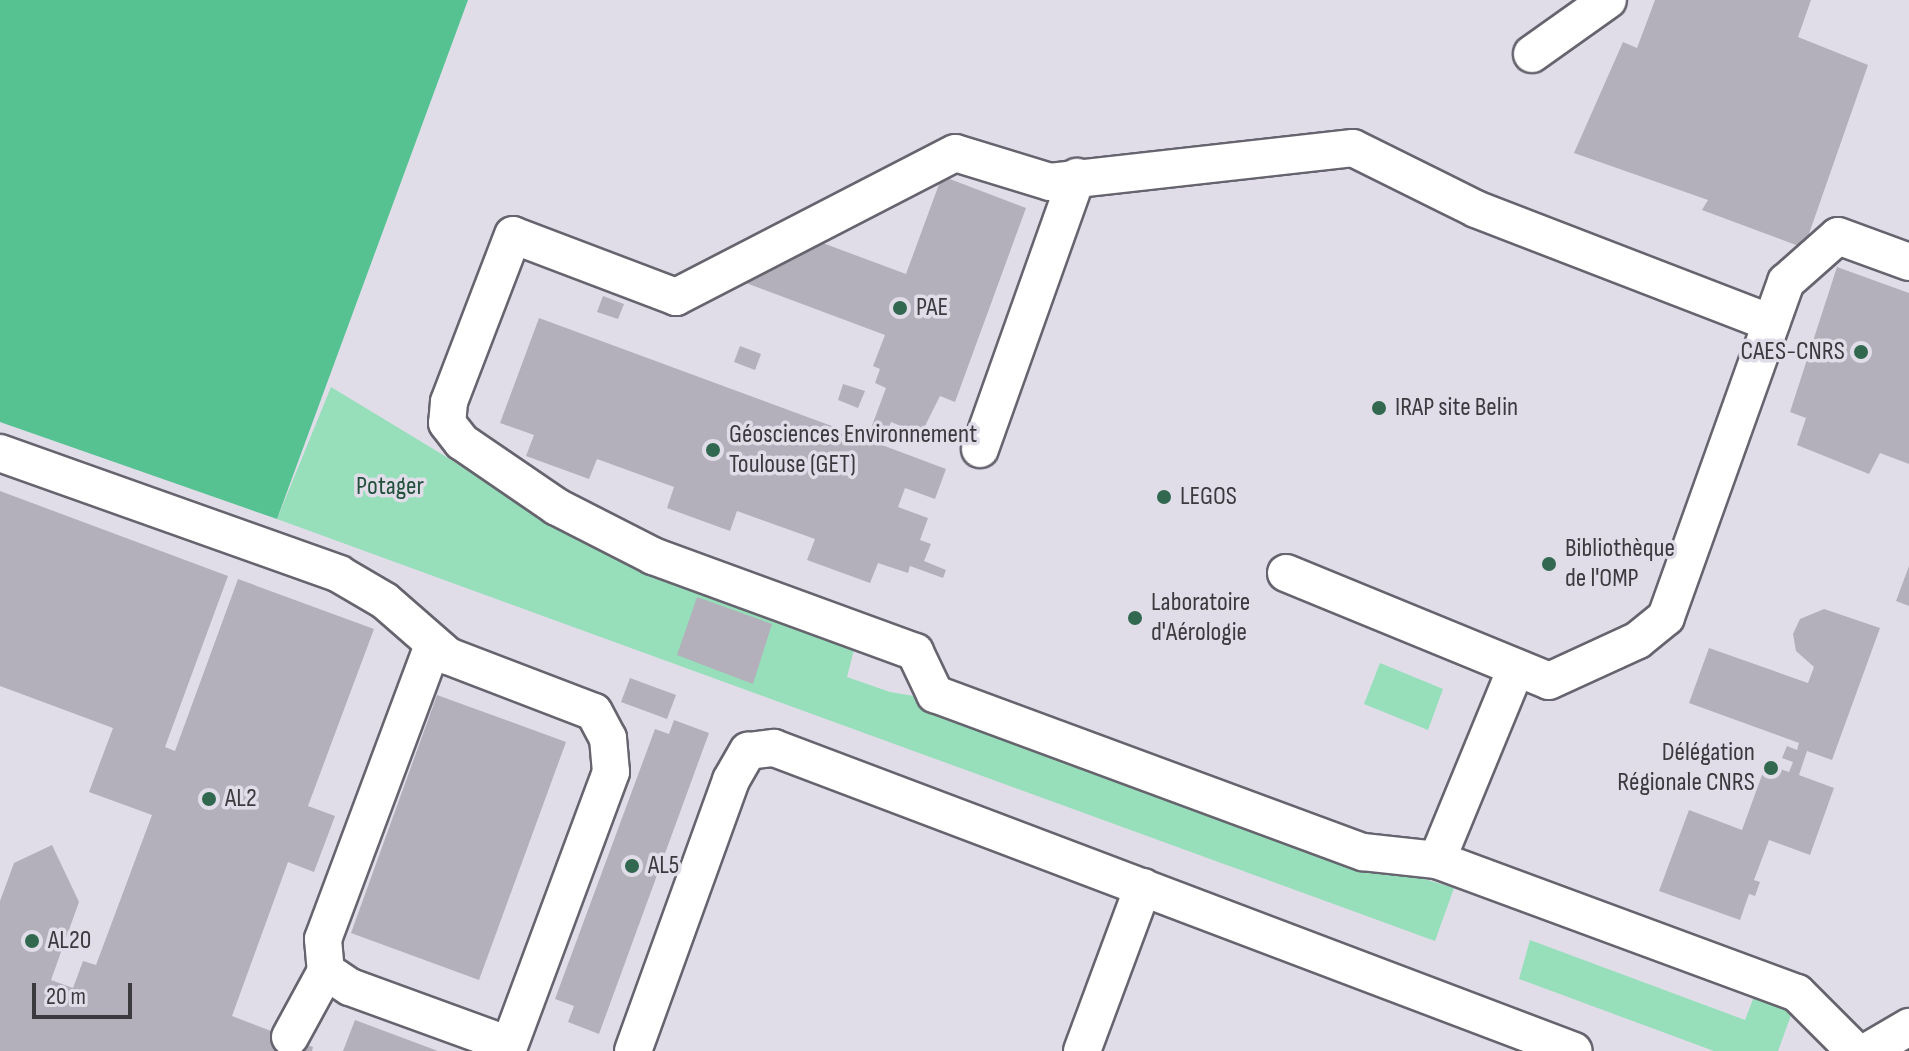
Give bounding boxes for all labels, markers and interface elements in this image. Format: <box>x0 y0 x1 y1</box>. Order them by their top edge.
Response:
place label: PAE <box>916 292 948 324</box>
marker: PAE <box>891 299 909 317</box>
place label: CAES-CNRS <box>1741 336 1845 368</box>
marker: CAES-CNRS <box>1852 343 1870 361</box>
place label: IRAP site Belin <box>1395 392 1518 424</box>
marker: IRAP site Belin <box>1370 399 1388 417</box>
place label: Géosciences Environnement Toulouse (GET) <box>729 419 977 480</box>
marker: Géosciences Environnement Toulouse (GET) <box>704 441 722 459</box>
park label: Potager <box>356 471 424 503</box>
place label: LEGOS <box>1180 481 1237 513</box>
marker: LEGOS <box>1155 488 1173 506</box>
place label: Bibliothèque de l'OMP <box>1565 533 1675 594</box>
marker: Bibliothèque de l'OMP <box>1540 555 1558 573</box>
place label: Laboratoire d'Aérologie <box>1151 587 1250 648</box>
marker: Laboratoire d'Aérologie <box>1126 609 1144 627</box>
place label: Délégation Régionale CNRS <box>1617 737 1755 798</box>
marker: Délégation Régionale CNRS <box>1762 759 1780 777</box>
place label: AL2 <box>225 783 257 815</box>
marker: AL2 <box>200 790 218 808</box>
place label: AL5 <box>648 850 679 882</box>
marker: AL5 <box>623 857 641 875</box>
place label: AL20 <box>48 925 91 957</box>
marker: AL20 <box>23 932 41 950</box>
scale bar <box>36 967 136 1017</box>
text: 20 m <box>46 982 86 1011</box>

